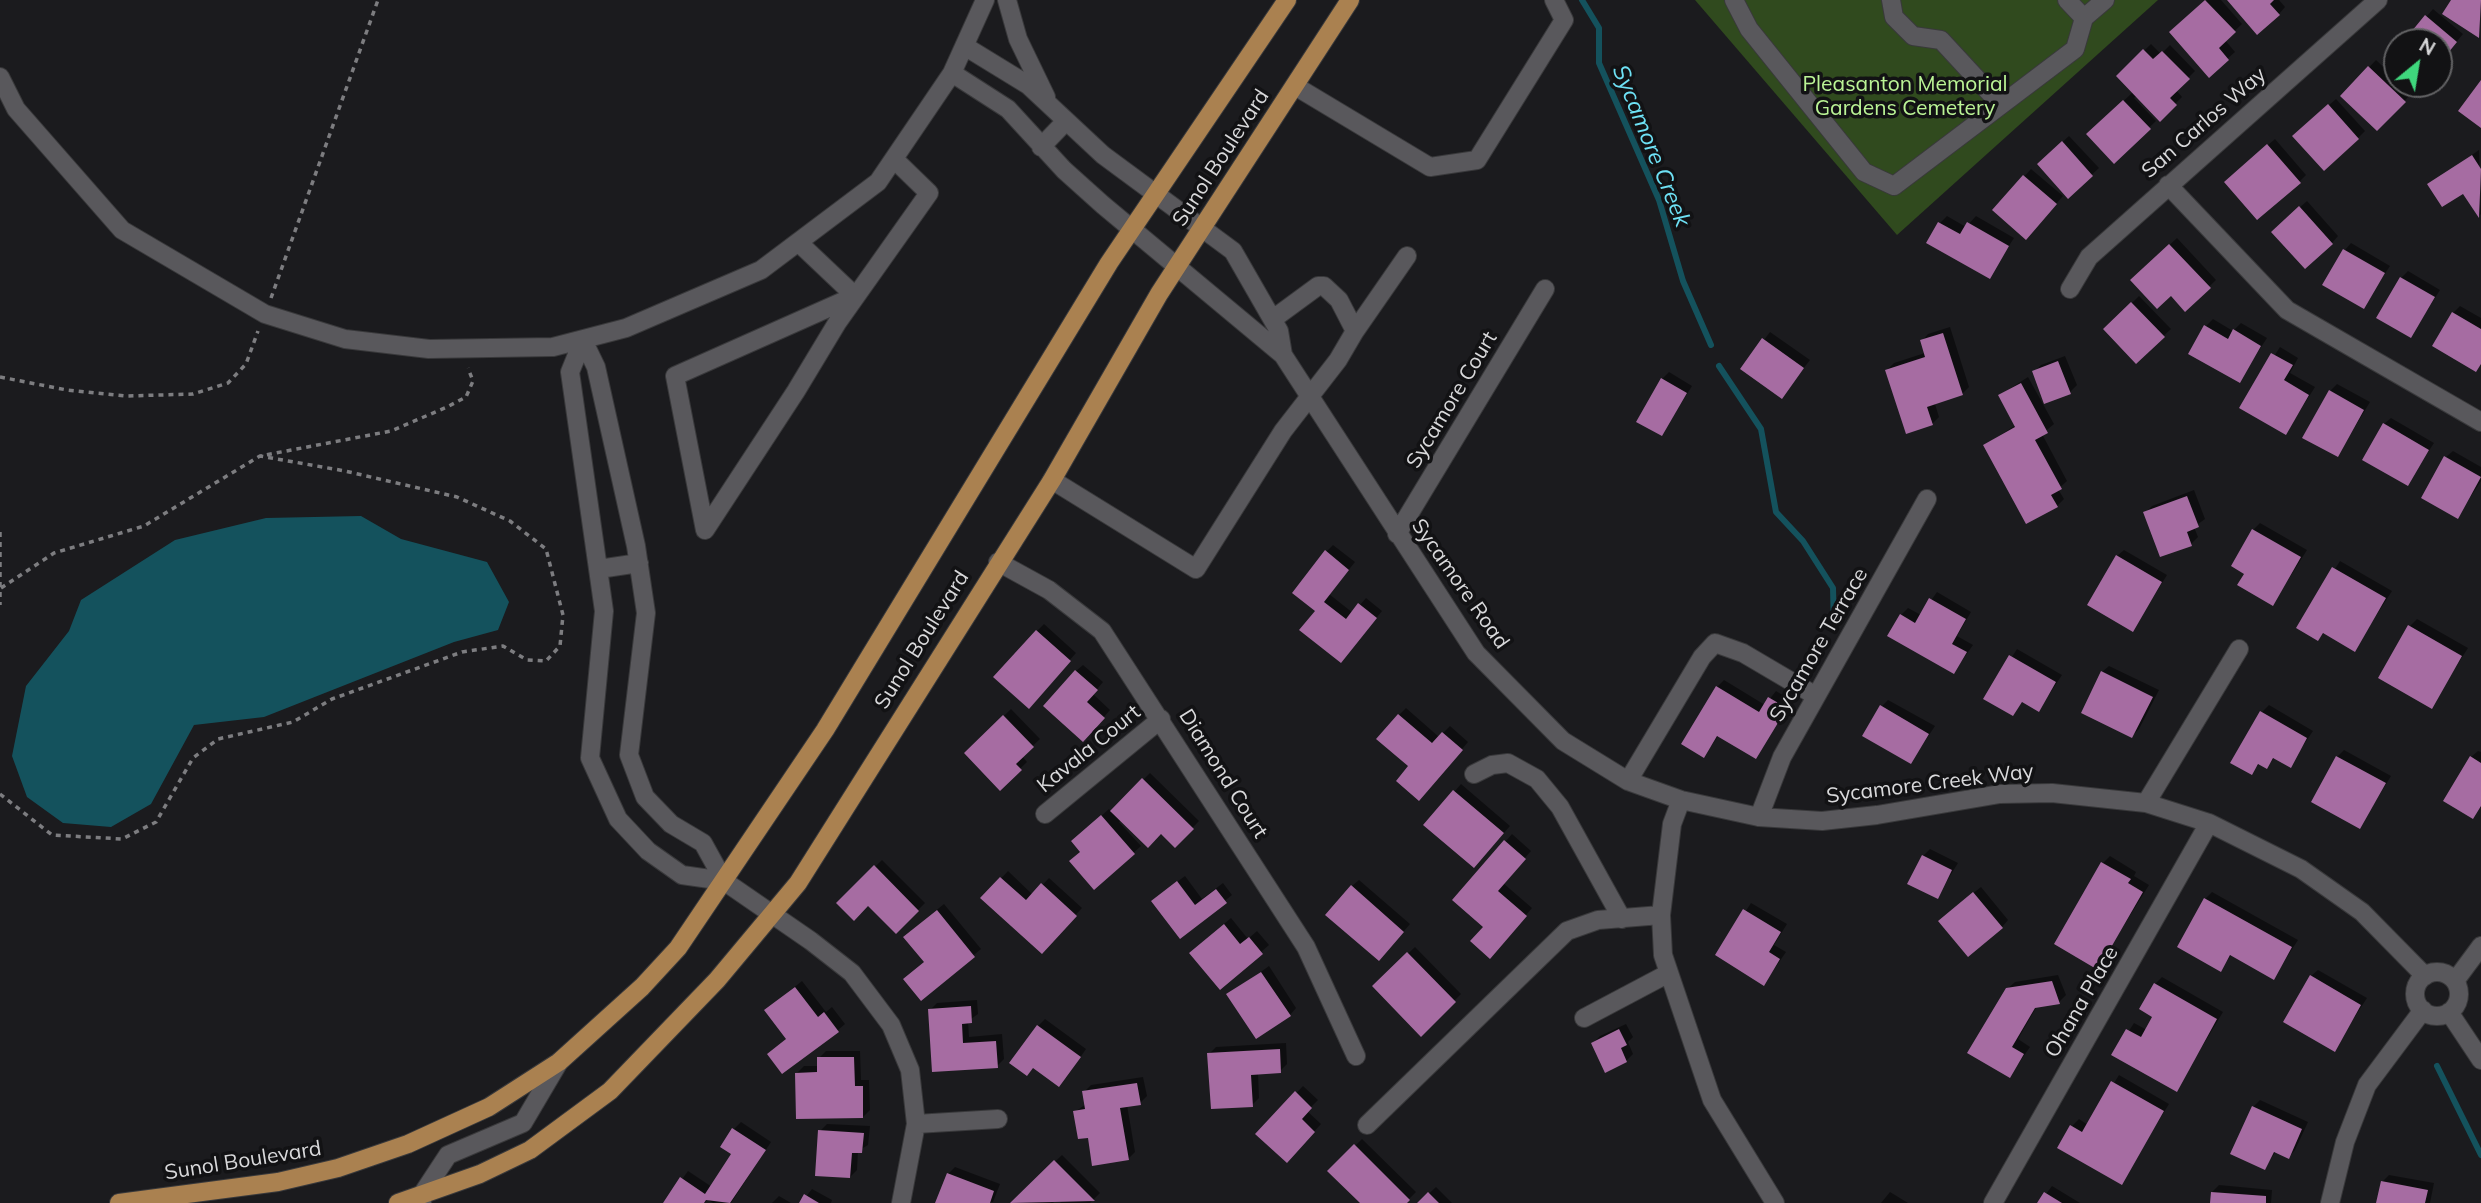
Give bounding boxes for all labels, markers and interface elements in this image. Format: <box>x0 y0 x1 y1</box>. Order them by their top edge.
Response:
north arrow <box>2383 28 2453 98</box>
text: N <box>2415 33 2440 61</box>
water label: Sycamore Creek <box>1606 61 1696 231</box>
street label: San Carlos Way <box>2137 62 2271 184</box>
park label: Pleasanton Memorial Gardens Cemetery <box>1802 72 2008 122</box>
street label: Sunol Boulevard <box>1167 85 1275 231</box>
street label: Sycamore Court <box>1401 327 1503 473</box>
street label: Sycamore Road <box>1406 514 1514 654</box>
street label: Sycamore Terrace <box>1765 564 1873 726</box>
street label: Sunol Boulevard <box>869 566 975 714</box>
street label: Kavala Court <box>1032 700 1146 798</box>
street label: Diamond Court <box>1173 705 1273 843</box>
street label: Sycamore Creek Way <box>1825 759 2035 809</box>
street label: Ohana Place <box>2040 942 2124 1062</box>
street label: Sunol Boulevard <box>163 1136 323 1186</box>

